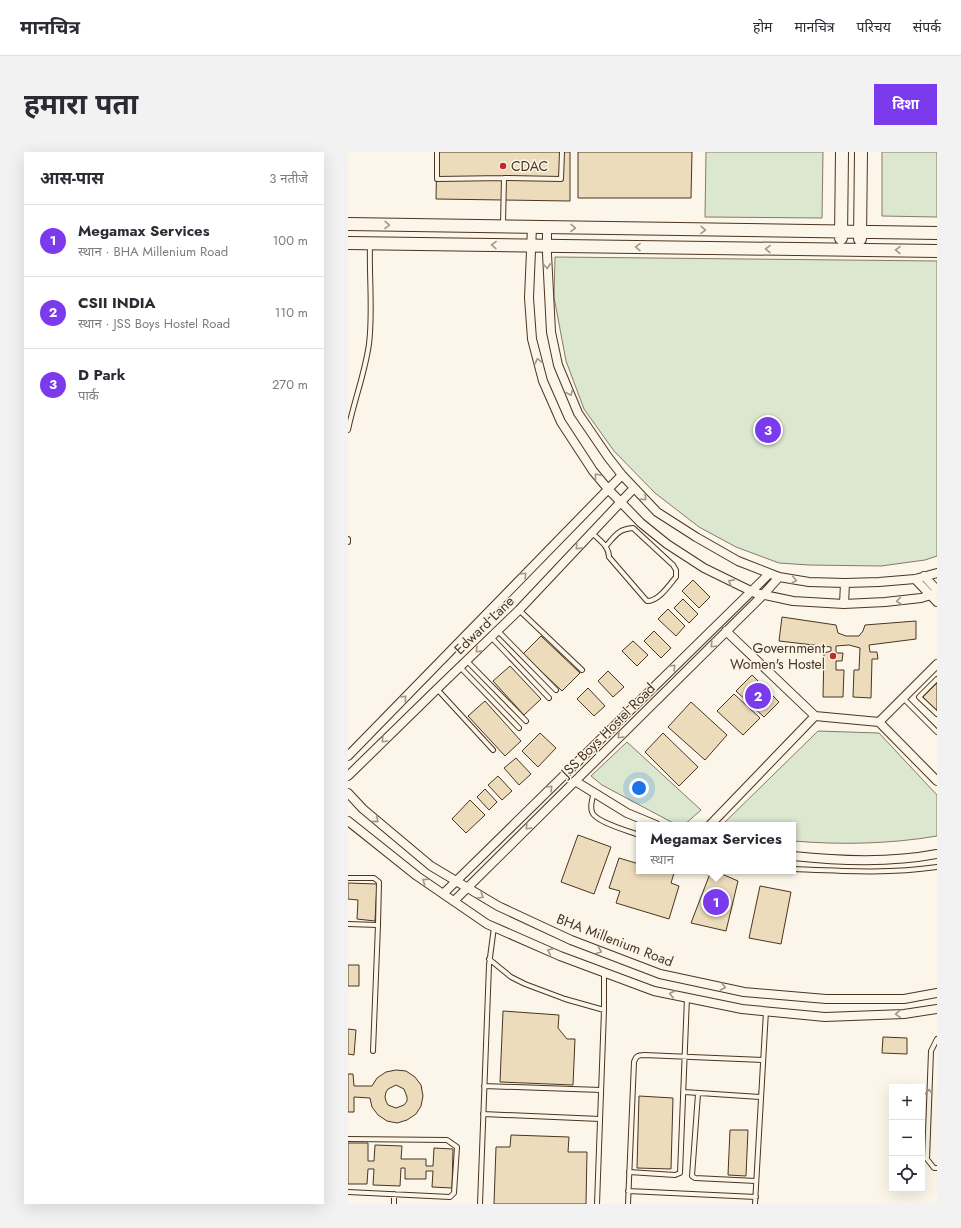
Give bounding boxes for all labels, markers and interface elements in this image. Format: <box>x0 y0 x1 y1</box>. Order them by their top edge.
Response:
text: मानचित्र <box>20 14 80 41</box>
text: होम <box>753 17 772 37</box>
text: मानचित्र <box>794 17 835 37</box>
text: परिचय <box>857 17 891 37</box>
text: संपर्क <box>913 17 941 37</box>
text: हमारा पता <box>24 84 138 125</box>
button: दिशा <box>874 84 937 125</box>
place label: CDAC <box>511 156 548 176</box>
marker: CDAC <box>498 161 508 171</box>
text: आस-पास <box>40 166 104 190</box>
text: 3 नतीजे <box>269 169 308 188</box>
text: Megamax Services <box>78 220 210 242</box>
one-way arrow <box>384 221 390 229</box>
one-way arrow <box>570 224 576 232</box>
one-way arrow <box>700 225 706 234</box>
text: 1 <box>50 231 56 250</box>
text: 100 m <box>273 231 308 250</box>
one-way arrow <box>491 241 497 249</box>
text: स्थान · BHA Millenium Road <box>78 242 228 261</box>
one-way arrow <box>635 243 641 251</box>
one-way arrow <box>765 244 771 253</box>
one-way arrow <box>895 246 901 254</box>
one-way arrow <box>543 263 552 269</box>
text: CSII INDIA <box>78 292 156 314</box>
text: 2 <box>49 303 57 322</box>
text: 110 m <box>274 303 308 322</box>
text: स्थान · JSS Boys Hostel Road <box>78 314 230 333</box>
one-way arrow <box>534 358 543 365</box>
text: D Park <box>78 364 125 386</box>
text: 3 <box>49 375 57 394</box>
text: 270 m <box>272 375 308 394</box>
text: पार्क <box>78 386 99 405</box>
one-way arrow <box>565 390 573 397</box>
pin: 3 <box>755 415 781 445</box>
one-way arrow <box>595 473 602 480</box>
one-way arrow <box>640 493 647 501</box>
one-way arrow <box>576 542 583 549</box>
one-way arrow <box>520 572 527 580</box>
one-way arrow <box>791 575 797 583</box>
one-way arrow <box>727 579 735 586</box>
street label: Edward Lane <box>450 591 518 659</box>
one-way arrow <box>896 596 902 605</box>
place label: Government Women's Hostel <box>730 638 826 674</box>
one-way arrow <box>710 640 718 648</box>
one-way arrow <box>475 645 483 652</box>
marker: Government Women's Hostel <box>828 651 838 661</box>
one-way arrow <box>668 664 676 672</box>
street label: JSS Boys Hostel Road <box>555 679 659 783</box>
pin: 2 <box>745 681 771 711</box>
one-way arrow <box>400 695 407 703</box>
one-way arrow <box>617 731 625 739</box>
one-way arrow <box>382 735 389 743</box>
your location <box>629 778 649 798</box>
one-way arrow <box>545 785 553 792</box>
one-way arrow <box>371 816 379 823</box>
popup <box>636 822 796 874</box>
one-way arrow <box>525 823 533 830</box>
text: Megamax Services <box>650 828 782 850</box>
text: स्थान <box>650 850 674 869</box>
one-way arrow <box>422 879 429 886</box>
pin: 1 <box>703 887 729 917</box>
one-way arrow <box>477 891 484 898</box>
street label: BHA Millenium Road <box>554 909 676 971</box>
one-way arrow <box>595 946 602 954</box>
one-way arrow <box>546 948 554 956</box>
one-way arrow <box>720 983 726 991</box>
one-way arrow <box>669 991 675 999</box>
one-way arrow <box>895 1010 901 1019</box>
map controls <box>889 1084 925 1192</box>
button: + <box>889 1084 925 1120</box>
one-way arrow <box>925 1089 934 1095</box>
button: − <box>889 1120 925 1156</box>
button: locate <box>889 1156 925 1192</box>

